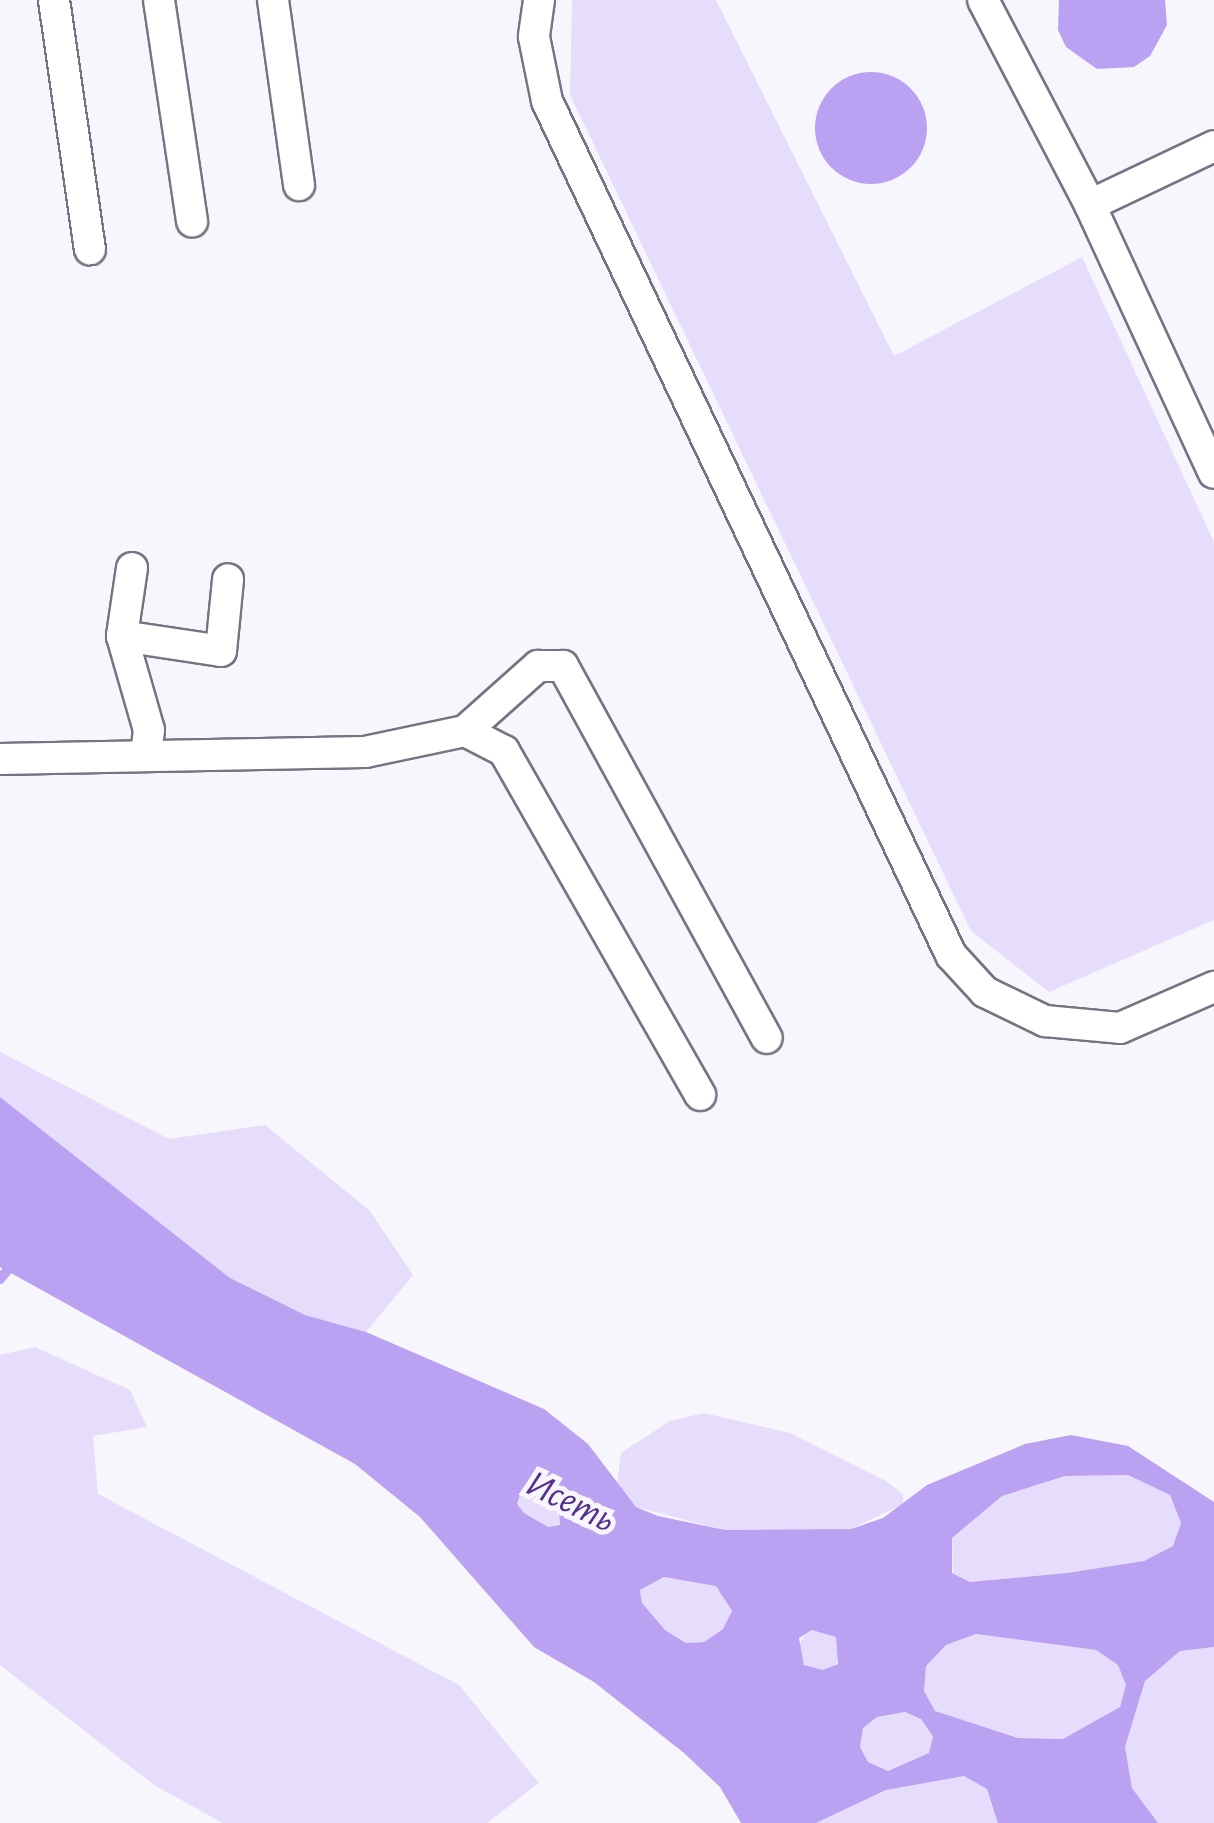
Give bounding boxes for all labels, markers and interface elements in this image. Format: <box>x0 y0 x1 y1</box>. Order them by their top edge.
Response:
water label: Исеть <box>518 1462 622 1544</box>

